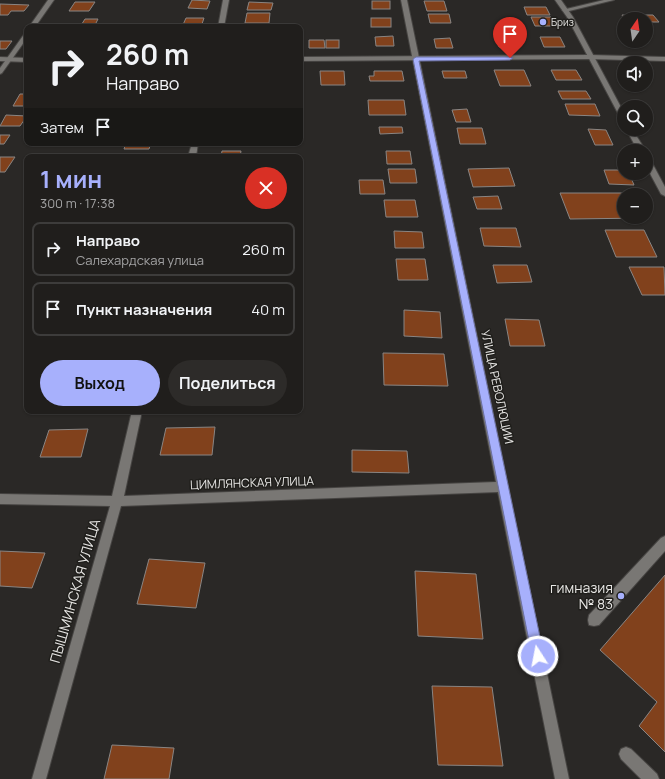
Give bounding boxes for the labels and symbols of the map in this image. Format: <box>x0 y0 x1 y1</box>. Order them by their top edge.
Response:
north arrow <box>617 12 653 48</box>
place label: Бриз <box>551 15 574 29</box>
pin <box>493 17 527 58</box>
marker: Бриз <box>538 17 548 27</box>
street label: УЛИЦА РЕВОЛЮЦИИ <box>477 328 518 445</box>
street label: ЦИМЛЯНСКАЯ УЛИЦА <box>190 472 315 493</box>
street label: ПЫШМИНСКАЯ УЛИЦА <box>45 516 104 665</box>
place label: гимназия № 83 <box>550 578 613 613</box>
marker: гимназия № 83 <box>616 591 626 601</box>
position arrow <box>517 635 559 677</box>

